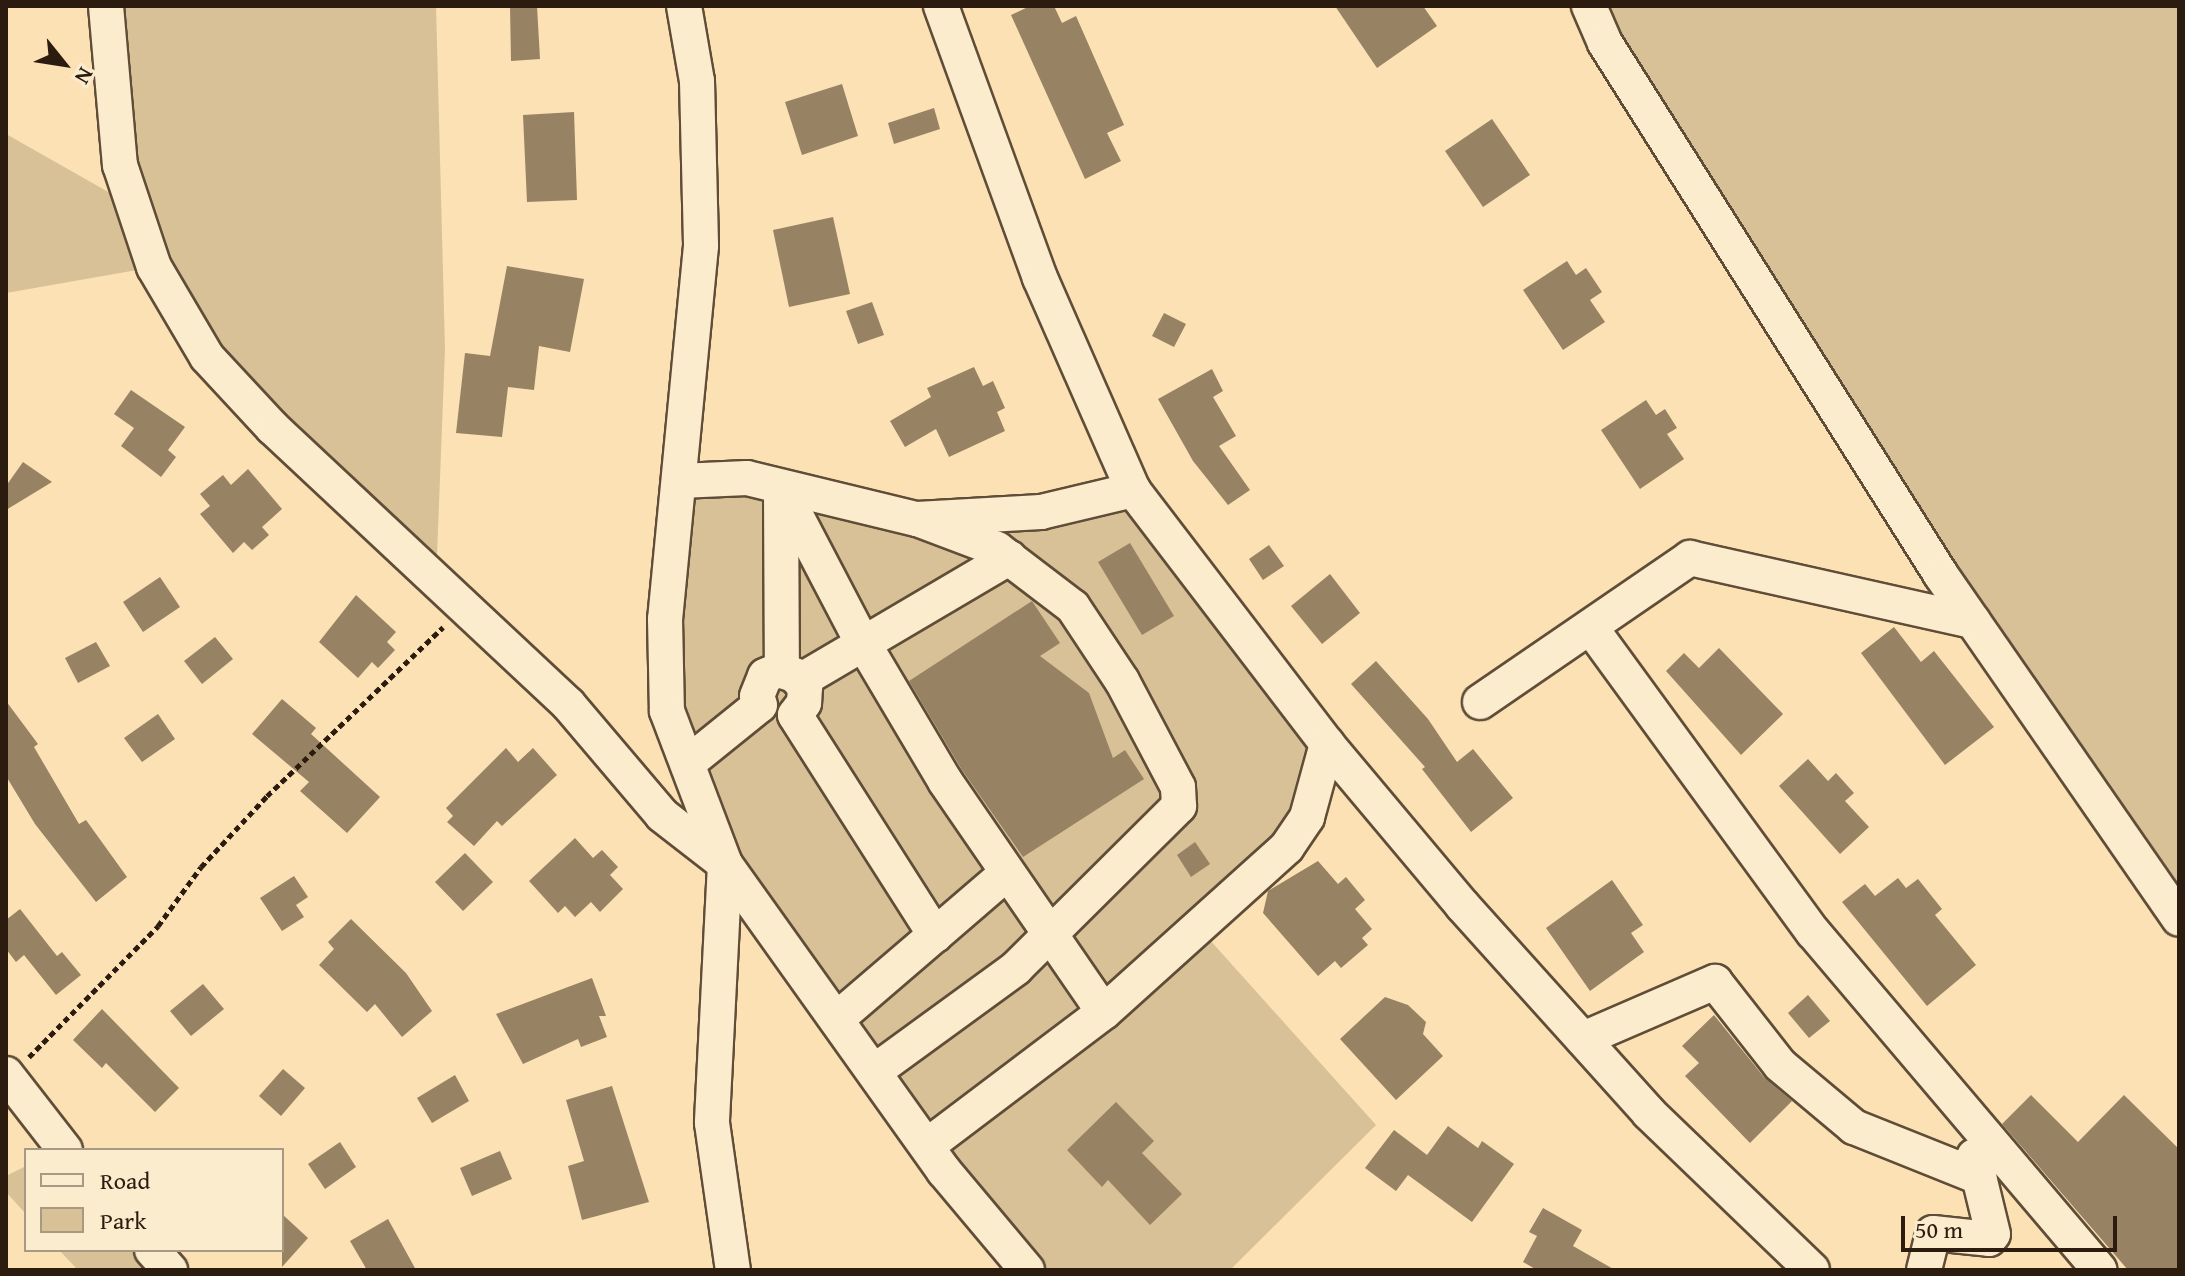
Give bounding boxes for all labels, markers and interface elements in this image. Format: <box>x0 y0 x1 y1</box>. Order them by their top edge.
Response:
north arrow <box>24 24 104 104</box>
text: N <box>67 62 102 90</box>
legend <box>24 1148 284 1252</box>
text: Road <box>100 1163 150 1198</box>
scale bar <box>1905 1200 2121 1250</box>
text: Park <box>100 1203 146 1238</box>
text: 50 m <box>1915 1212 1963 1247</box>

